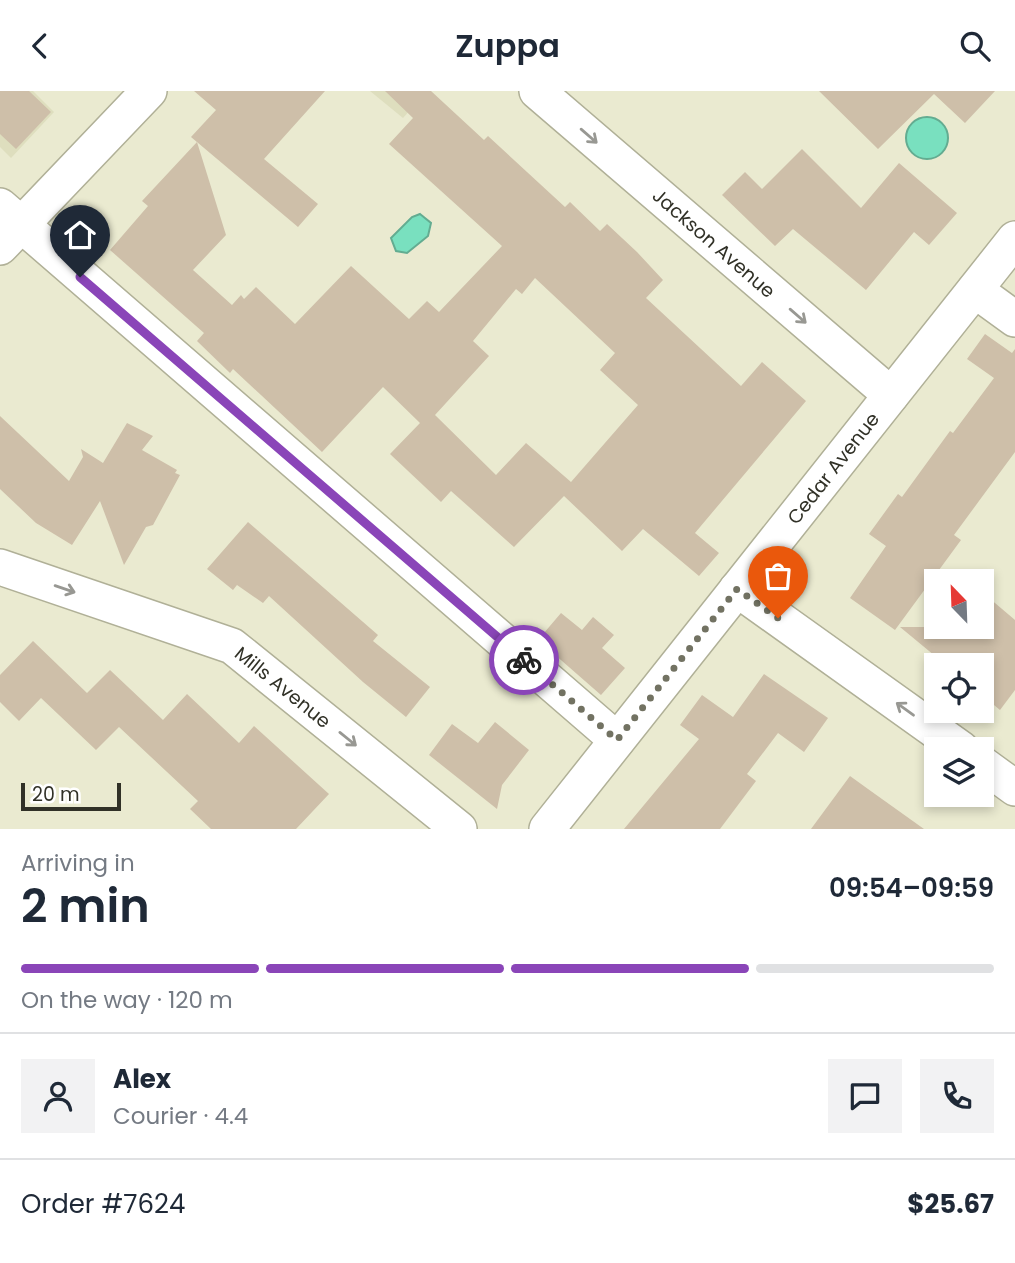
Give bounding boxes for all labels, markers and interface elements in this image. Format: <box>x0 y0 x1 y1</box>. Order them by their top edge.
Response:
text: Zuppa <box>455 23 560 68</box>
icon: back <box>21 27 59 65</box>
icon: search <box>956 27 994 65</box>
one-way arrow <box>580 128 598 144</box>
street label: Jackson Avenue <box>646 182 781 304</box>
pin <box>50 205 110 277</box>
icon: home <box>61 216 99 254</box>
one-way arrow <box>789 308 807 324</box>
street label: Cedar Avenue <box>781 407 886 530</box>
pin <box>748 546 808 618</box>
icon: bag <box>759 557 797 595</box>
north arrow <box>924 569 994 639</box>
map controls <box>924 569 994 807</box>
one-way arrow <box>53 584 75 596</box>
courier <box>489 625 559 695</box>
street label: Mills Avenue <box>229 640 337 735</box>
icon: bike <box>505 641 543 679</box>
button: locate <box>924 653 994 723</box>
one-way arrow <box>896 702 915 716</box>
one-way arrow <box>338 731 356 747</box>
button: layers <box>924 737 994 807</box>
scale bar <box>21 780 121 812</box>
text: 20 m <box>32 781 80 808</box>
text: Arriving in <box>21 847 135 879</box>
text: 09:54–09:59 <box>829 870 994 906</box>
text: 2 min <box>21 874 150 938</box>
text: On the way · 120 m <box>21 984 233 1016</box>
button: person <box>21 1059 95 1133</box>
button: chat <box>828 1059 902 1133</box>
button: phone <box>920 1059 994 1133</box>
text: Alex <box>113 1061 171 1097</box>
text: Courier · 4.4 <box>113 1100 248 1132</box>
text: Order #7624 <box>21 1186 185 1222</box>
text: $25.67 <box>907 1186 994 1222</box>

